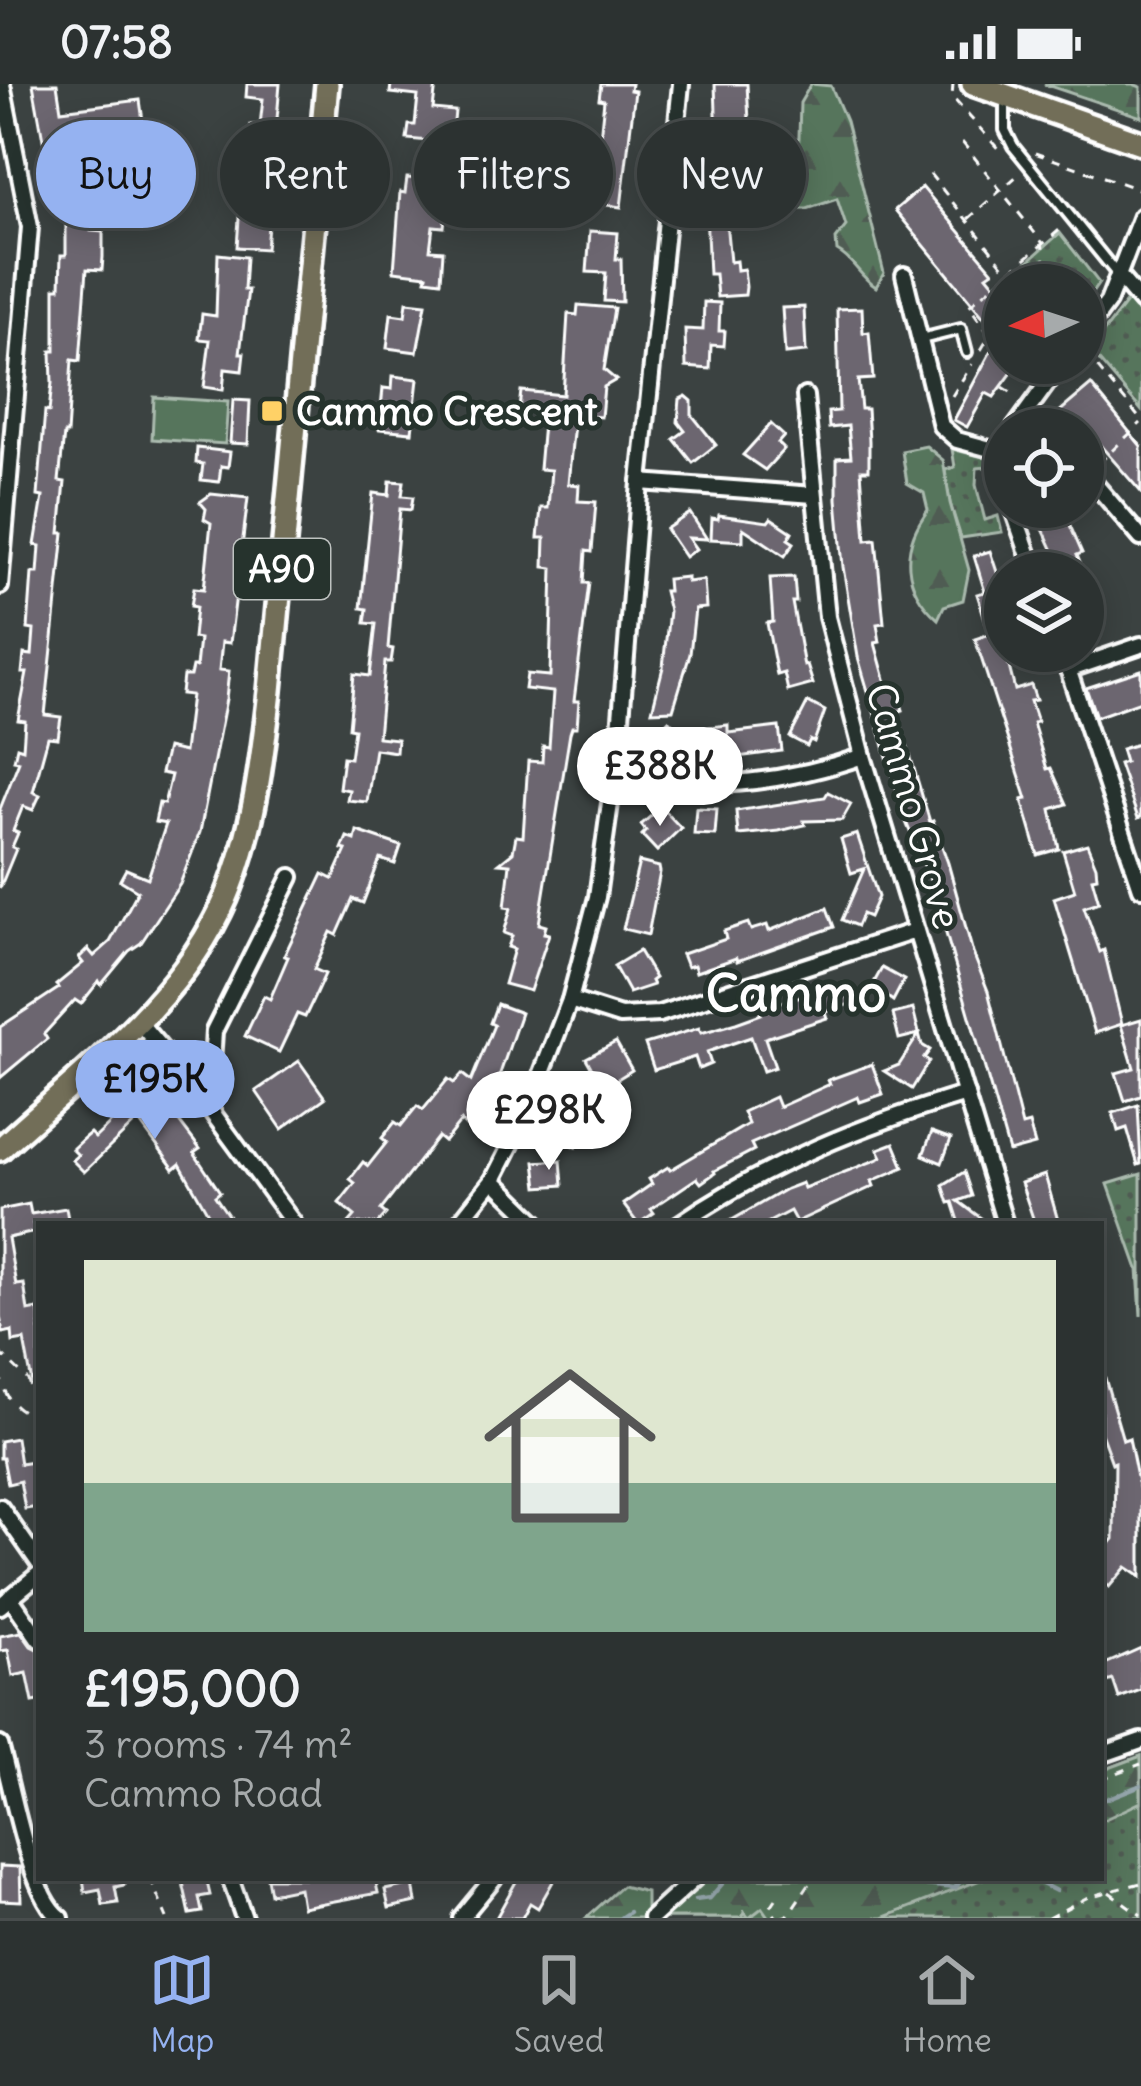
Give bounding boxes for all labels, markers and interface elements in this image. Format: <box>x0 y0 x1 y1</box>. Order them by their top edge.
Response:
text: 07:58 <box>60 14 173 70</box>
chip: Buy <box>36 120 196 228</box>
chip: Rent <box>220 120 390 228</box>
chip: Filters <box>414 120 613 228</box>
chip: New <box>637 120 806 228</box>
north arrow <box>984 264 1104 384</box>
map controls <box>984 264 1104 672</box>
place label: Cammo Crescent <box>296 387 598 436</box>
marker: Cammo Crescent <box>259 398 285 424</box>
button: locate <box>984 408 1104 528</box>
road number: A90 <box>234 539 330 599</box>
button: layers <box>984 552 1104 672</box>
street label: Cammo Grove <box>855 678 972 934</box>
pin: £388K <box>576 727 744 829</box>
text: £388K <box>604 741 716 790</box>
district label: Cammo <box>706 961 886 1025</box>
pin: £195K <box>71 1040 239 1142</box>
text: £195K <box>103 1054 207 1103</box>
pin: £298K <box>465 1071 633 1173</box>
text: £298K <box>493 1085 605 1134</box>
icon: home <box>462 1338 678 1554</box>
text: £195,000 <box>84 1656 301 1720</box>
text: 3 rooms · 74 m² <box>84 1720 353 1769</box>
text: Cammo Road <box>84 1769 323 1818</box>
tab: Map <box>149 1947 215 2061</box>
tab: Saved <box>514 1947 604 2061</box>
tab: Home <box>903 1947 992 2061</box>

